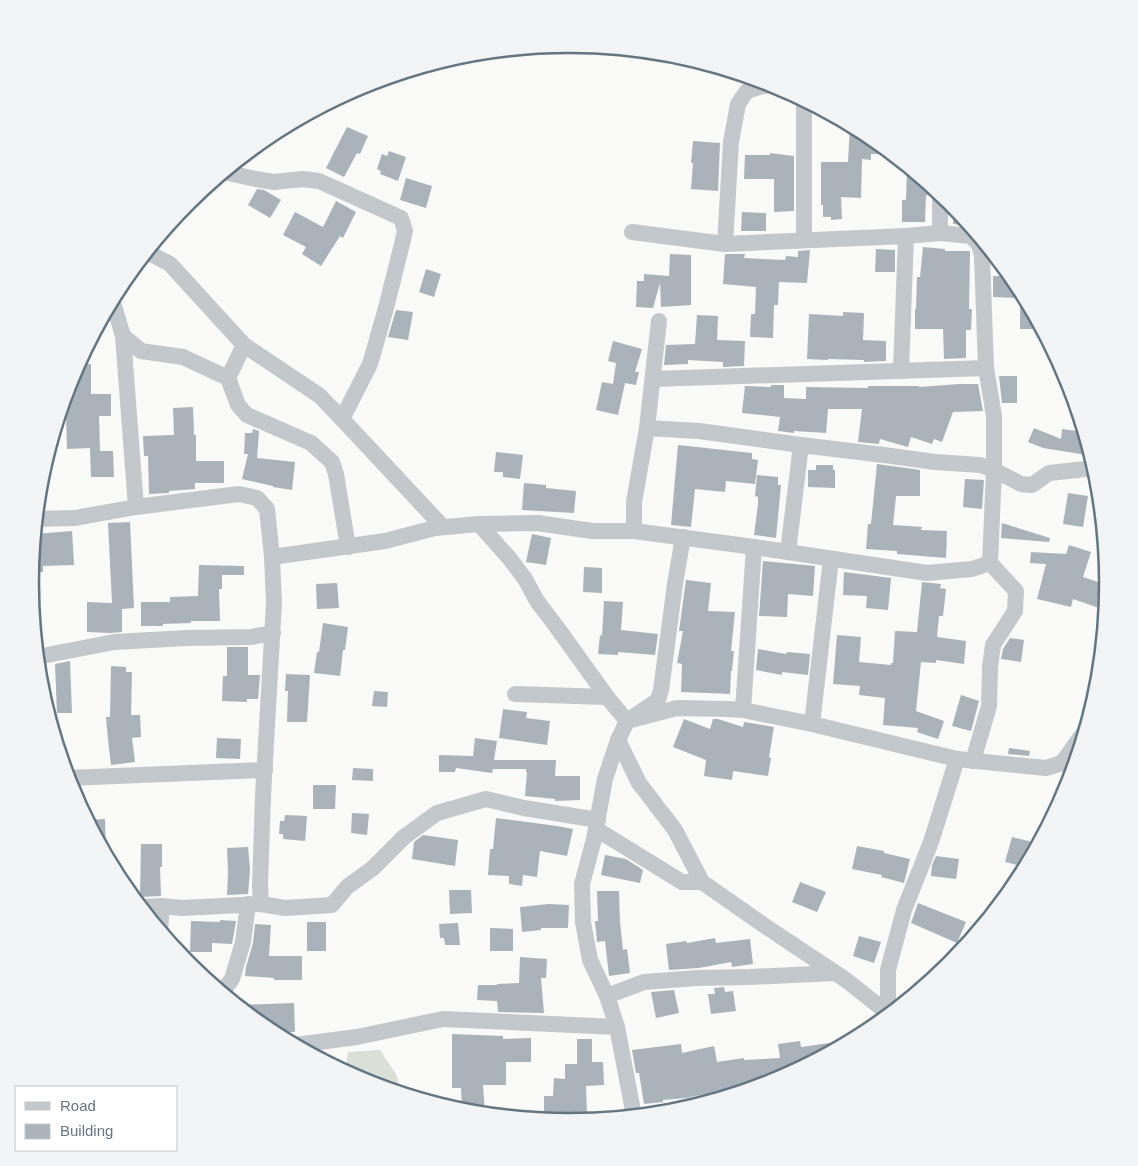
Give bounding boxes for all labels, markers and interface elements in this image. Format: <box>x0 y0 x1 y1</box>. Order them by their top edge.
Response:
legend <box>15 1086 178 1151</box>
text: Road <box>60 1097 96 1114</box>
text: Building <box>60 1122 113 1139</box>

